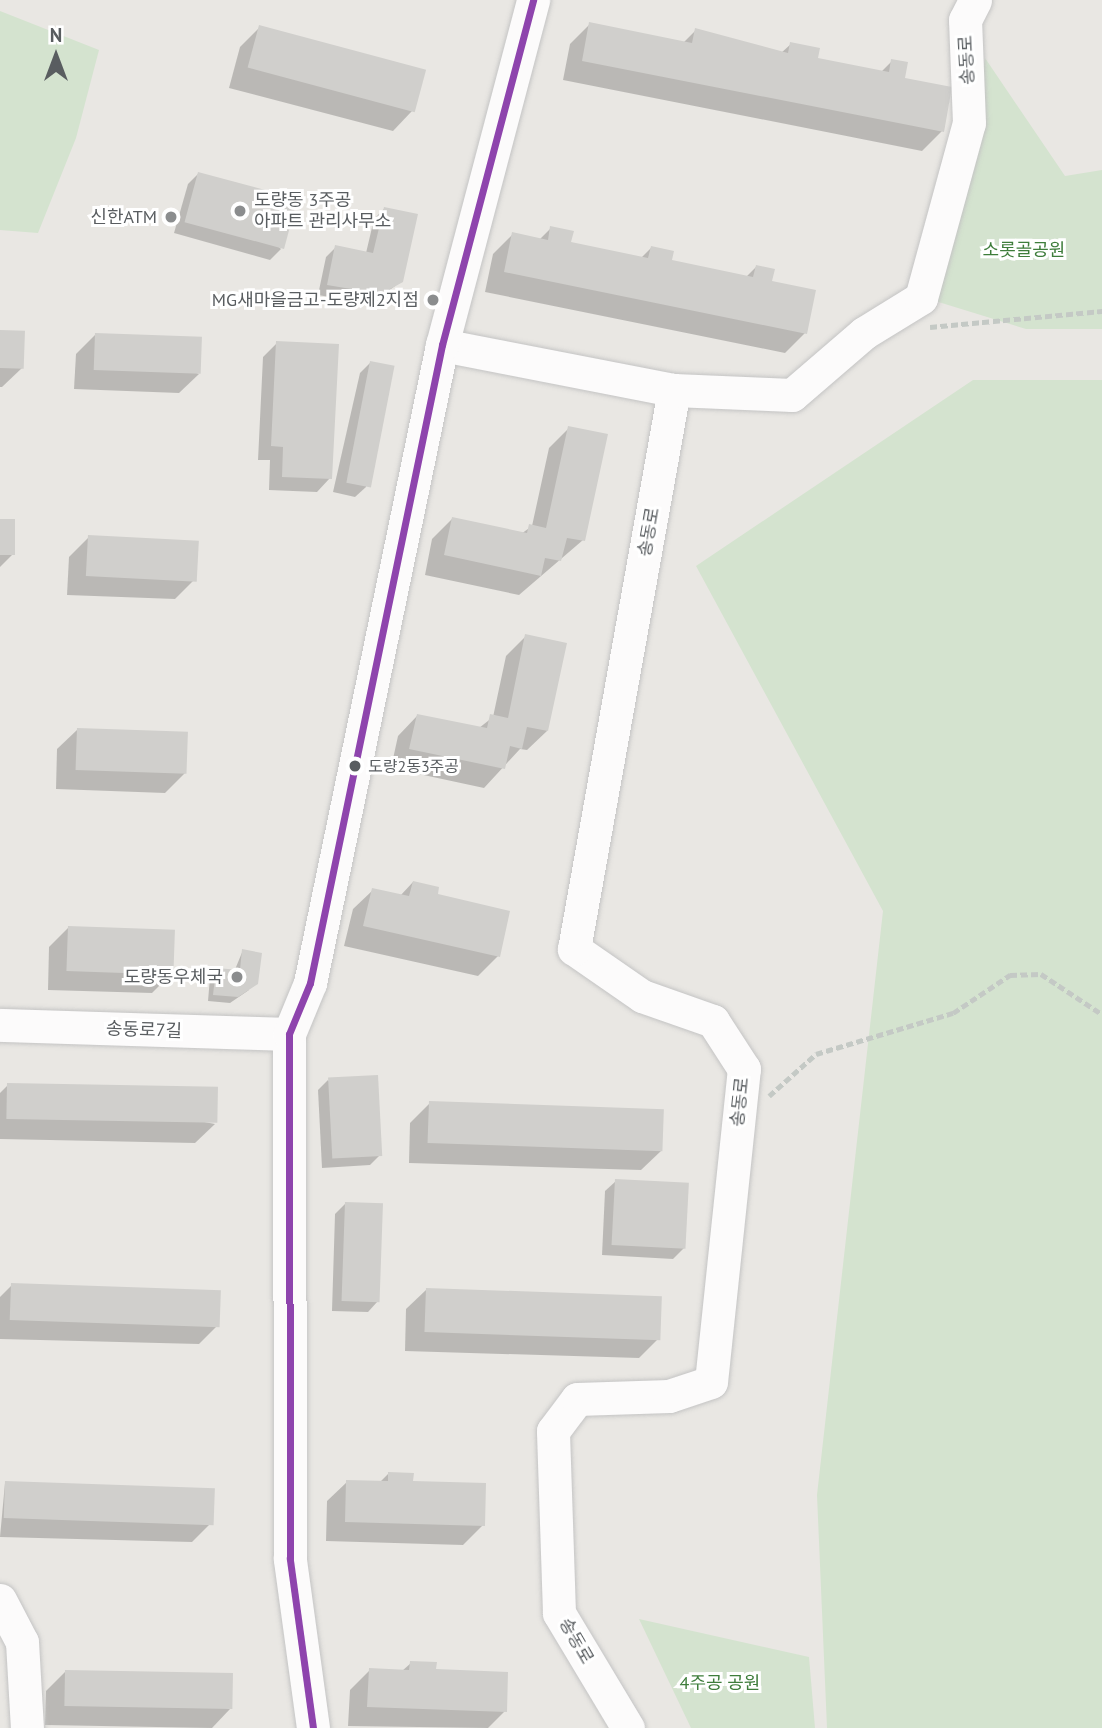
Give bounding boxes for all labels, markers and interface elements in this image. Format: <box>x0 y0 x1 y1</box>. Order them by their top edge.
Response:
north arrow <box>21 21 91 91</box>
text: N <box>50 23 62 47</box>
street label: 송동로 <box>955 35 979 85</box>
place label: 도량동 3주공 아파트 관리사무소 <box>254 190 391 232</box>
marker: 도량동 3주공 아파트 관리사무소 <box>232 203 248 219</box>
place label: 신한ATM <box>90 206 157 228</box>
marker: 신한ATM <box>163 209 179 225</box>
park label: 소롯골공원 <box>983 239 1065 261</box>
place label: MG새마을금고-도량제2지점 <box>212 289 419 311</box>
marker: MG새마을금고-도량제2지점 <box>425 292 441 308</box>
street label: 송동로 <box>634 506 664 558</box>
place label: 도량2동3주공 <box>368 756 459 776</box>
marker: 도량2동3주공 <box>348 759 362 773</box>
place label: 도량동우체국 <box>124 966 223 988</box>
marker: 도량동우체국 <box>229 969 245 985</box>
street label: 송동로7길 <box>106 1018 182 1042</box>
street label: 송동로 <box>727 1076 753 1128</box>
street label: 송동로 <box>554 1614 598 1668</box>
park label: 4주공 공원 <box>680 1672 760 1694</box>

